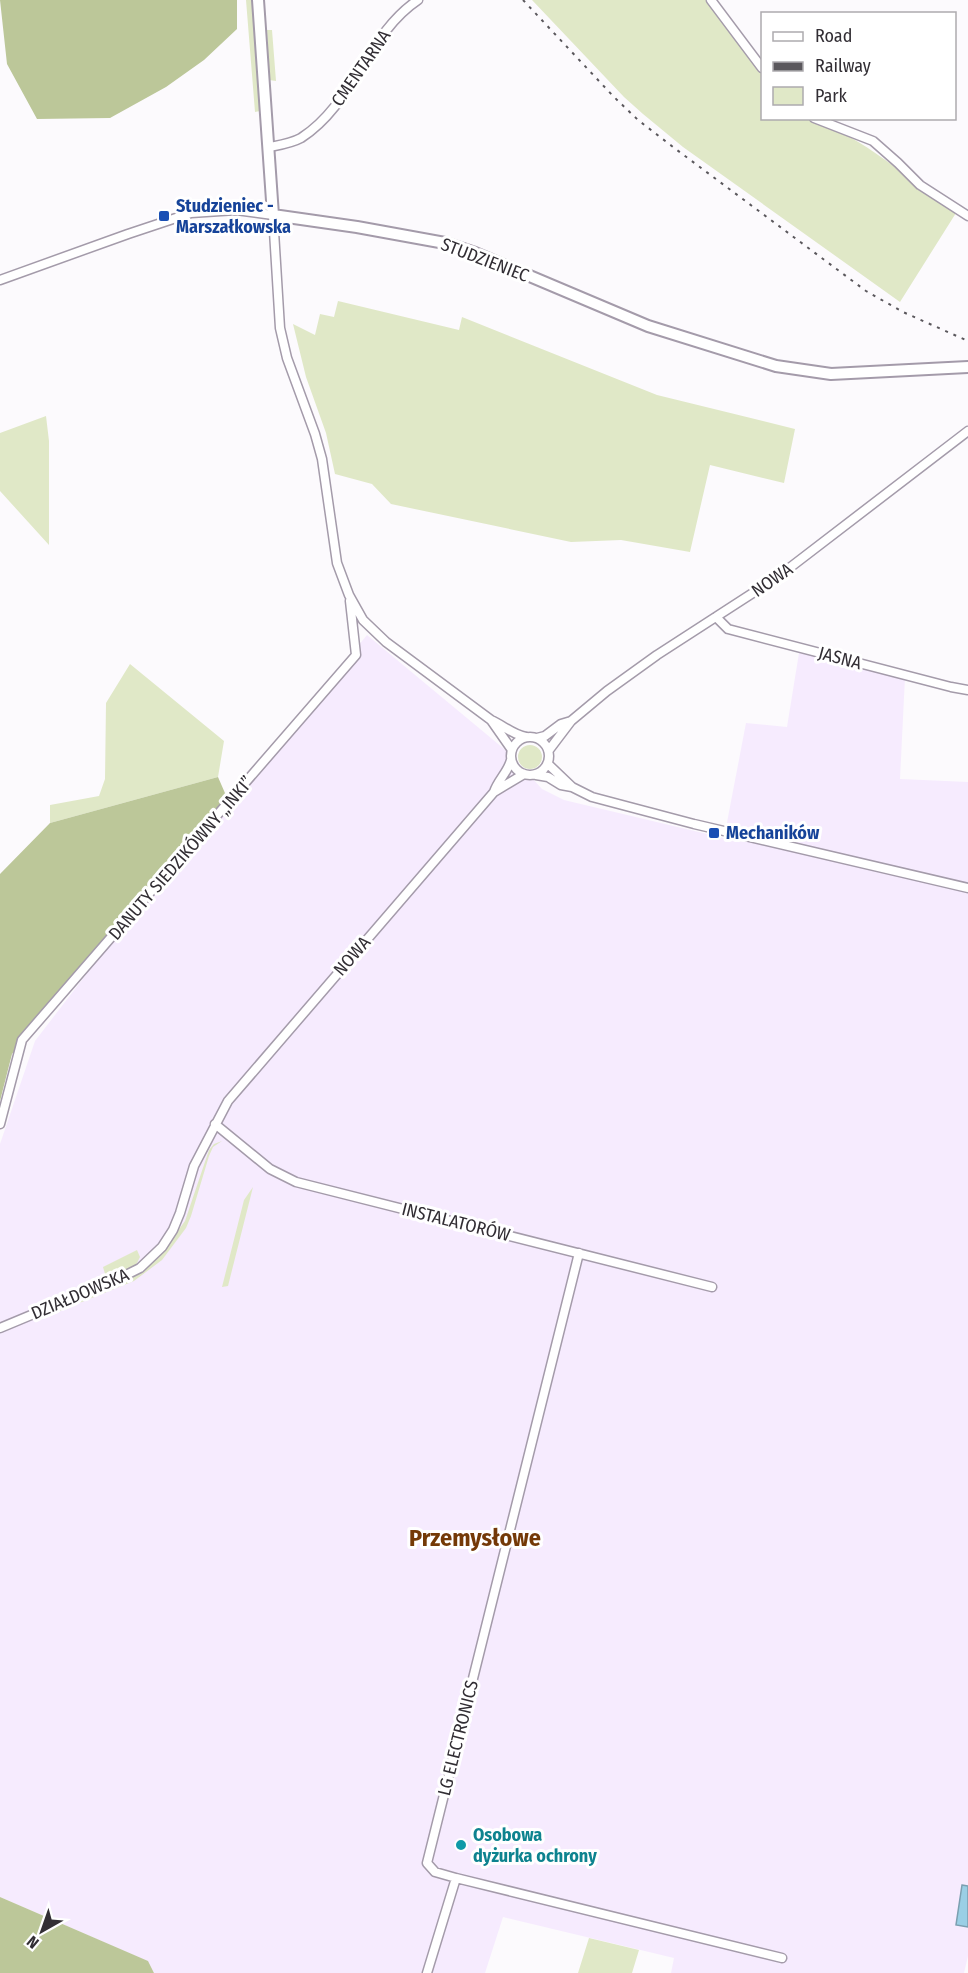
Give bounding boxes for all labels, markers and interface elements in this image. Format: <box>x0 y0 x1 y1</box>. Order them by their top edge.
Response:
legend <box>761 12 956 120</box>
street label: CMENTARNA <box>327 25 396 111</box>
text: Road <box>815 25 852 47</box>
text: Railway <box>815 55 871 77</box>
text: Park <box>815 85 848 107</box>
place label: Studzieniec - Marszałkowska <box>176 195 291 238</box>
marker: Studzieniec - Marszałkowska <box>157 209 171 223</box>
street label: STUDZIENIEC <box>438 233 532 287</box>
street label: NOWA <box>747 558 797 602</box>
street label: JASNA <box>816 642 864 674</box>
street label: DANUTY SIEDZIKÓWNY „INKI” <box>104 771 258 944</box>
place label: Mechaników <box>726 822 820 844</box>
marker: Mechaników <box>707 826 721 840</box>
street label: NOWA <box>329 931 375 980</box>
street label: INSTALATORÓW <box>399 1198 513 1246</box>
street label: DZIAŁDOWSKA <box>28 1263 133 1324</box>
district label: Przemysłowe <box>409 1524 541 1552</box>
street label: LG ELECTRONICS <box>433 1678 483 1798</box>
place label: Osobowa dyżurka ochrony <box>473 1824 597 1867</box>
marker: Osobowa dyżurka ochrony <box>454 1838 468 1852</box>
north arrow <box>12 1901 72 1961</box>
text: N <box>23 1932 42 1952</box>

